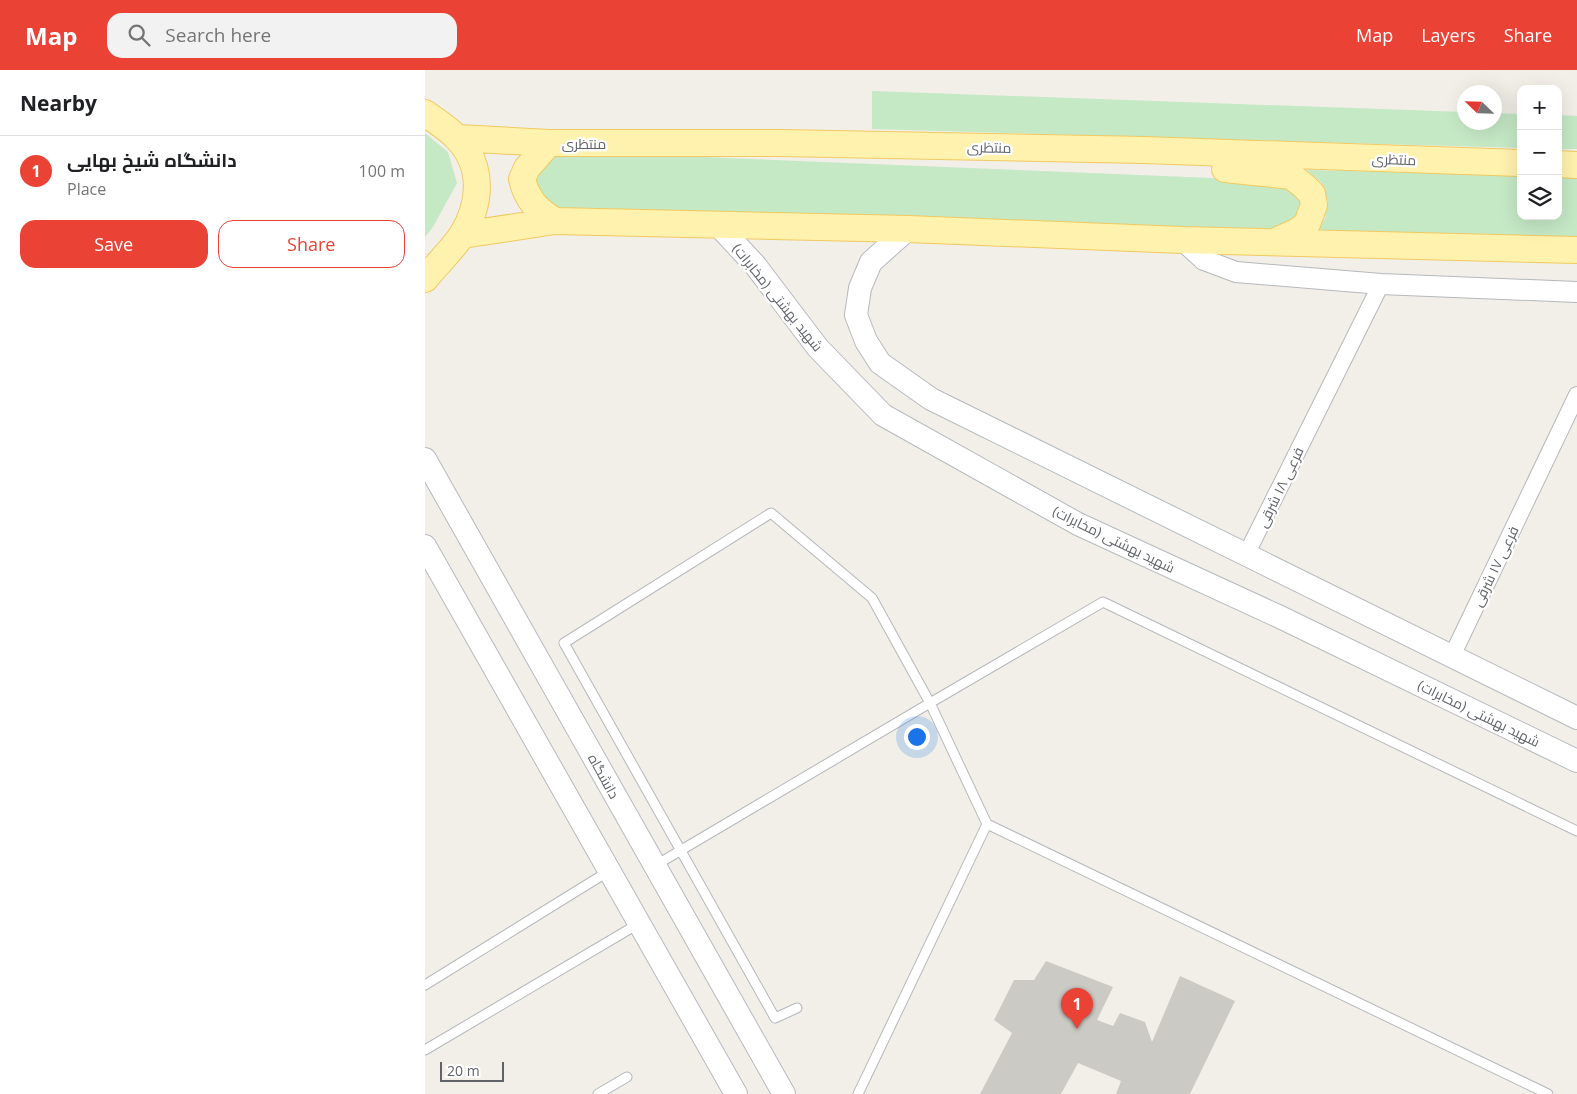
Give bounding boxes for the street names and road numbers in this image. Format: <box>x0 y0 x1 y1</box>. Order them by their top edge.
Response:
street label: منتظری <box>562 134 606 153</box>
street label: منتظری <box>967 137 1011 157</box>
street label: منتظری <box>1371 149 1417 169</box>
street label: شهید بهشتی (مخابرات) <box>729 239 827 355</box>
street label: فرعی ۱۸ شرقی <box>1252 444 1308 530</box>
street label: شهید بهشتی (مخابرات) <box>1050 501 1178 577</box>
street label: فرعی ۱۷ شرقی <box>1467 523 1523 609</box>
street label: شهید بهشتی (مخابرات) <box>1415 675 1543 751</box>
street label: دانشگاه <box>584 750 624 802</box>

